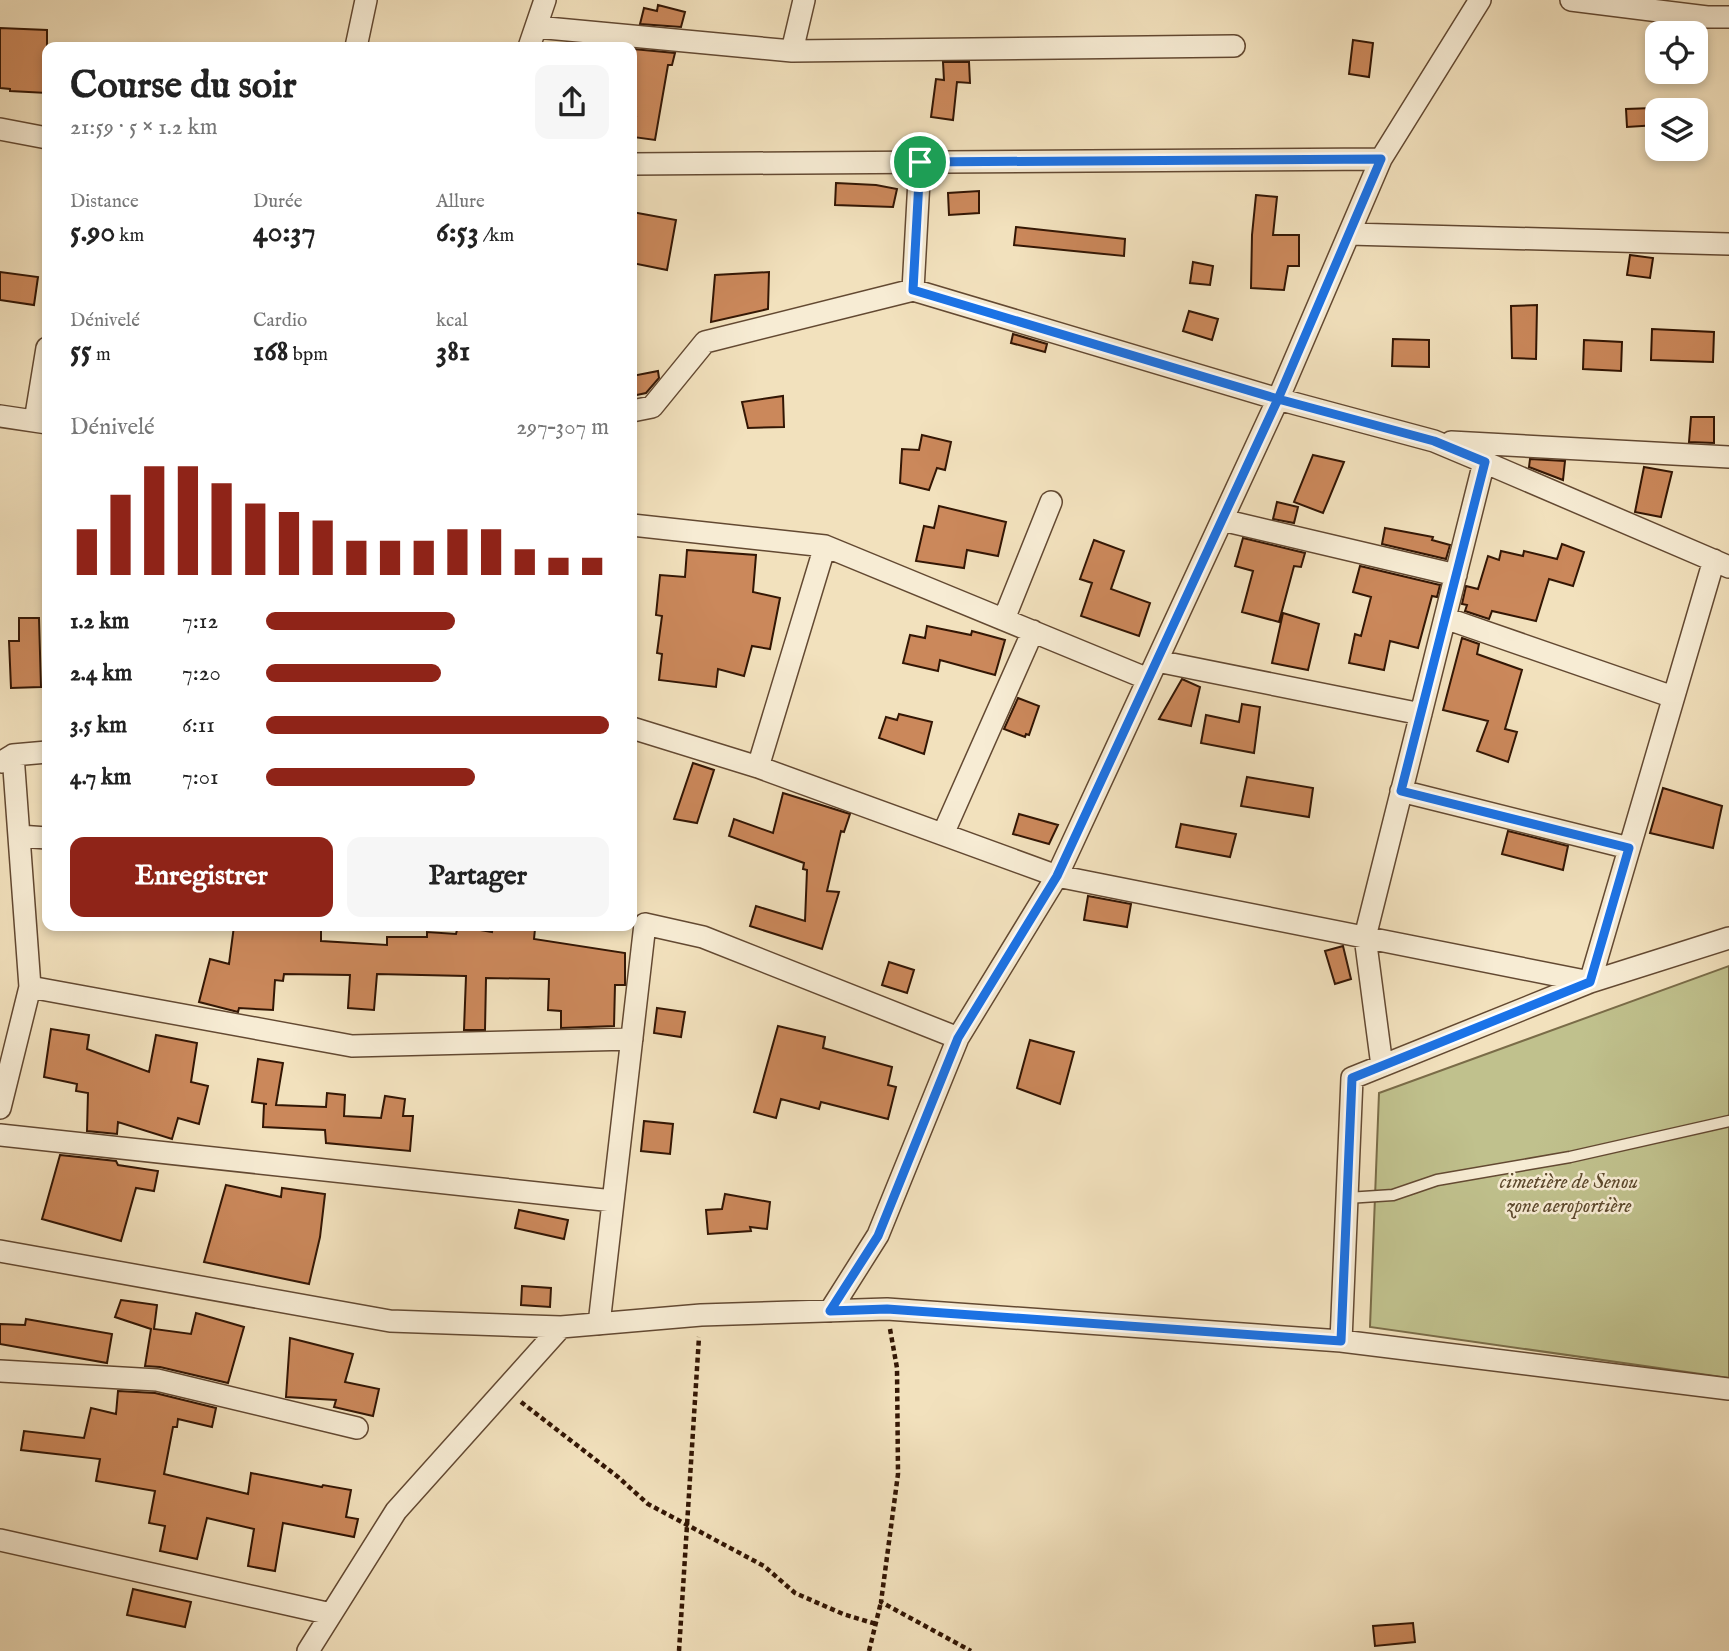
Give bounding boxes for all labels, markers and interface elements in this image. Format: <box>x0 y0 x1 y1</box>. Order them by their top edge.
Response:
map controls <box>1645 21 1708 161</box>
button: locate <box>1645 21 1708 84</box>
text: Course du soir <box>70 63 296 111</box>
button: share <box>535 65 609 139</box>
button: layers <box>1645 98 1708 161</box>
text: 21:59 · 5 × 1.2 km <box>70 113 218 142</box>
pin <box>890 132 950 192</box>
icon: arrive <box>901 143 939 181</box>
text: Distance <box>70 190 139 214</box>
text: Durée <box>253 190 303 214</box>
text: Allure <box>436 190 485 214</box>
text: 5.90 <box>70 214 115 252</box>
text: 40:37 <box>253 214 316 252</box>
text: 6:53 <box>436 214 479 252</box>
text: km <box>115 224 144 248</box>
text: /km <box>479 224 514 248</box>
text: Dénivelé <box>70 309 140 333</box>
text: Cardio <box>253 309 307 333</box>
text: kcal <box>436 309 468 333</box>
text: 55 <box>70 333 92 371</box>
text: 168 <box>253 333 289 371</box>
text: 381 <box>436 333 470 371</box>
text: m <box>92 343 111 367</box>
text: bpm <box>289 343 328 367</box>
text: Dénivelé <box>70 413 155 442</box>
text: 297–307 m <box>516 413 609 442</box>
text: 1.2 km <box>70 607 129 636</box>
text: 7:12 <box>182 607 218 636</box>
text: 2.4 km <box>70 659 132 688</box>
text: 7:20 <box>182 659 221 688</box>
text: 3.5 km <box>70 711 127 740</box>
text: 6:11 <box>182 711 215 740</box>
text: 4.7 km <box>70 763 131 792</box>
text: 7:01 <box>182 763 219 792</box>
button: Enregistrer <box>70 837 333 917</box>
button: Partager <box>347 837 609 917</box>
park label: cimetière de Senou zone aeroportière <box>1500 1169 1638 1220</box>

